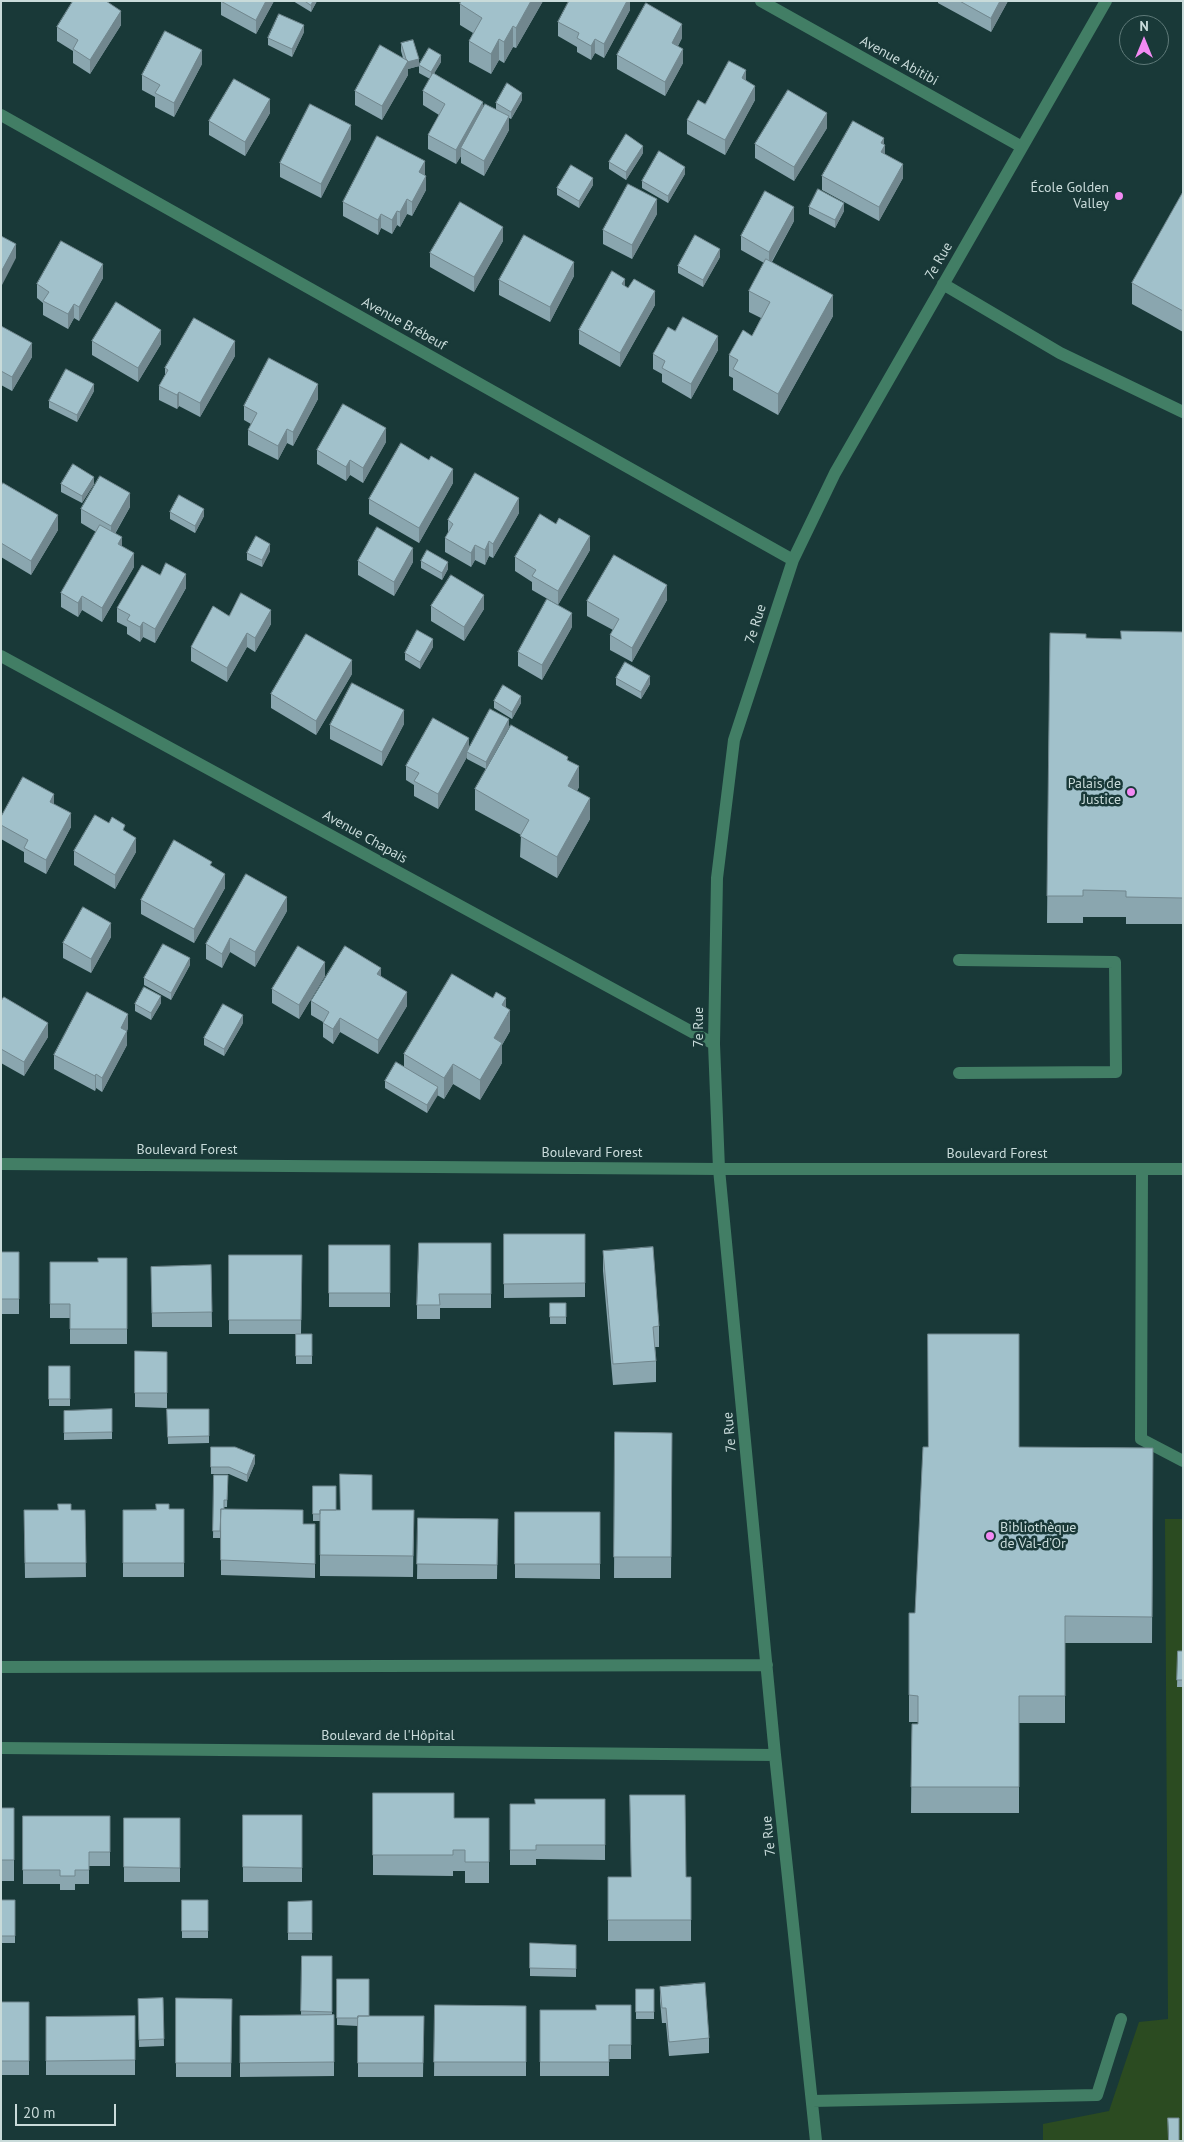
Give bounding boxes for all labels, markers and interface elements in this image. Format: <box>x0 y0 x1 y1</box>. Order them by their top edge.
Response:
north arrow <box>1119 15 1169 65</box>
text: N <box>1139 17 1149 35</box>
street label: Avenue Abitibi <box>857 33 941 89</box>
place label: École Golden Valley <box>1031 180 1109 212</box>
marker: École Golden Valley <box>1113 190 1125 202</box>
street label: 7e Rue <box>922 239 956 283</box>
street label: Avenue Brébeuf <box>359 294 449 354</box>
street label: 7e Rue <box>742 602 770 646</box>
place label: Palais de Justice <box>1068 776 1121 809</box>
marker: Palais de Justice <box>1125 786 1137 798</box>
street label: Avenue Chapais <box>320 807 410 867</box>
street label: 7e Rue <box>691 1007 707 1047</box>
street label: Boulevard Forest <box>136 1142 238 1158</box>
street label: Boulevard Forest <box>541 1145 643 1161</box>
street label: Boulevard Forest <box>946 1146 1048 1162</box>
street label: 7e Rue <box>720 1411 740 1453</box>
place label: Bibliothèque de Val-d’Or <box>1000 1520 1076 1552</box>
marker: Bibliothèque de Val-d’Or <box>984 1530 996 1542</box>
street label: Boulevard de l'Hôpital <box>321 1728 455 1744</box>
street label: 7e Rue <box>759 1815 779 1857</box>
scale bar <box>18 2094 119 2126</box>
text: 20 m <box>23 2103 56 2122</box>

